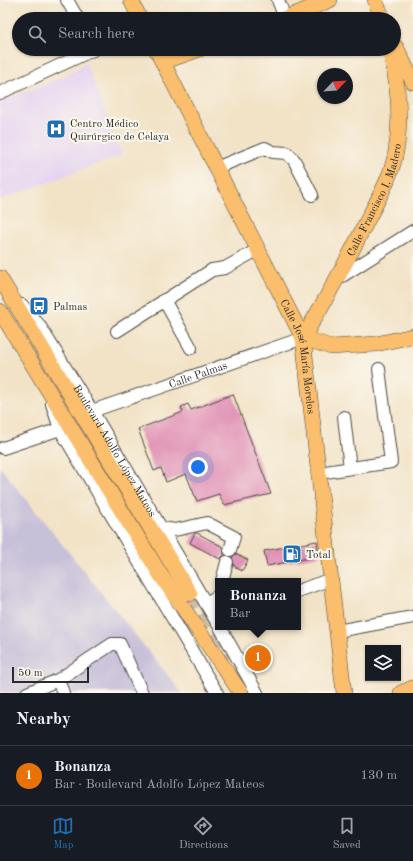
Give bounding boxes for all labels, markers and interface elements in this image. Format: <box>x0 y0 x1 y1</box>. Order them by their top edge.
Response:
search box <box>12 12 401 56</box>
icon: search <box>26 23 48 45</box>
text: Search here <box>58 27 135 42</box>
north arrow <box>317 68 353 104</box>
hospital icon: Centro Médico Quirúrgico de Celaya <box>45 118 67 140</box>
place label: Centro Médico Quirúrgico de Celaya <box>70 119 170 143</box>
street label: Calle Francisco I. Madero <box>346 143 404 259</box>
bus stop icon: Palmas <box>28 295 50 317</box>
street label: Calle José María Morelos <box>277 298 316 415</box>
place label: Palmas <box>53 302 88 313</box>
street label: Calle Palmas <box>168 361 229 391</box>
street label: Boulevard Adolfo López Mateos <box>70 383 157 519</box>
your location <box>188 457 208 477</box>
fuel station icon: Total <box>281 543 303 565</box>
place label: Total <box>306 550 331 561</box>
popup <box>215 578 301 630</box>
text: Bonanza <box>229 589 287 604</box>
text: Bar <box>229 607 250 620</box>
pin: 1 <box>245 643 271 673</box>
map controls <box>365 645 401 681</box>
button: layers <box>365 645 401 681</box>
scale bar <box>12 665 89 684</box>
text: 50 m <box>18 668 43 679</box>
text: Nearby <box>16 711 71 728</box>
text: Bonanza <box>54 760 111 775</box>
text: 1 <box>25 769 33 782</box>
text: 130 m <box>360 769 397 782</box>
text: Bar · Boulevard Adolfo López Mateos <box>54 778 264 791</box>
tab: Map <box>52 815 74 853</box>
tab: Directions <box>179 815 228 853</box>
tab: Saved <box>333 815 361 853</box>

